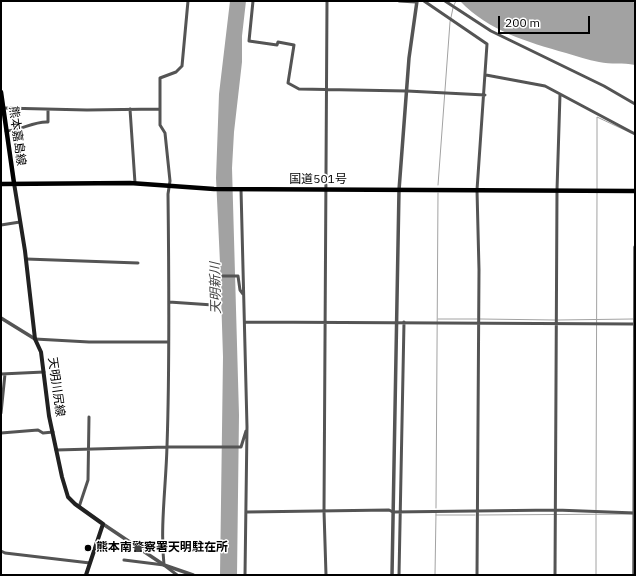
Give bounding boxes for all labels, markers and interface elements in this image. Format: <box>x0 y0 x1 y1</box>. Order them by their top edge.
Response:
scale bar <box>500 8 592 34</box>
text: 200 m <box>505 15 540 30</box>
street label: 熊本嘉島線 <box>6 105 28 167</box>
street label: 国道501号 <box>289 173 347 187</box>
water label: 天明新川 <box>208 262 224 314</box>
street label: 天明川尻線 <box>45 356 67 418</box>
place label: 熊本南警察署天明駐在所 <box>96 541 228 555</box>
marker: 熊本南警察署天明駐在所 <box>83 543 93 553</box>

